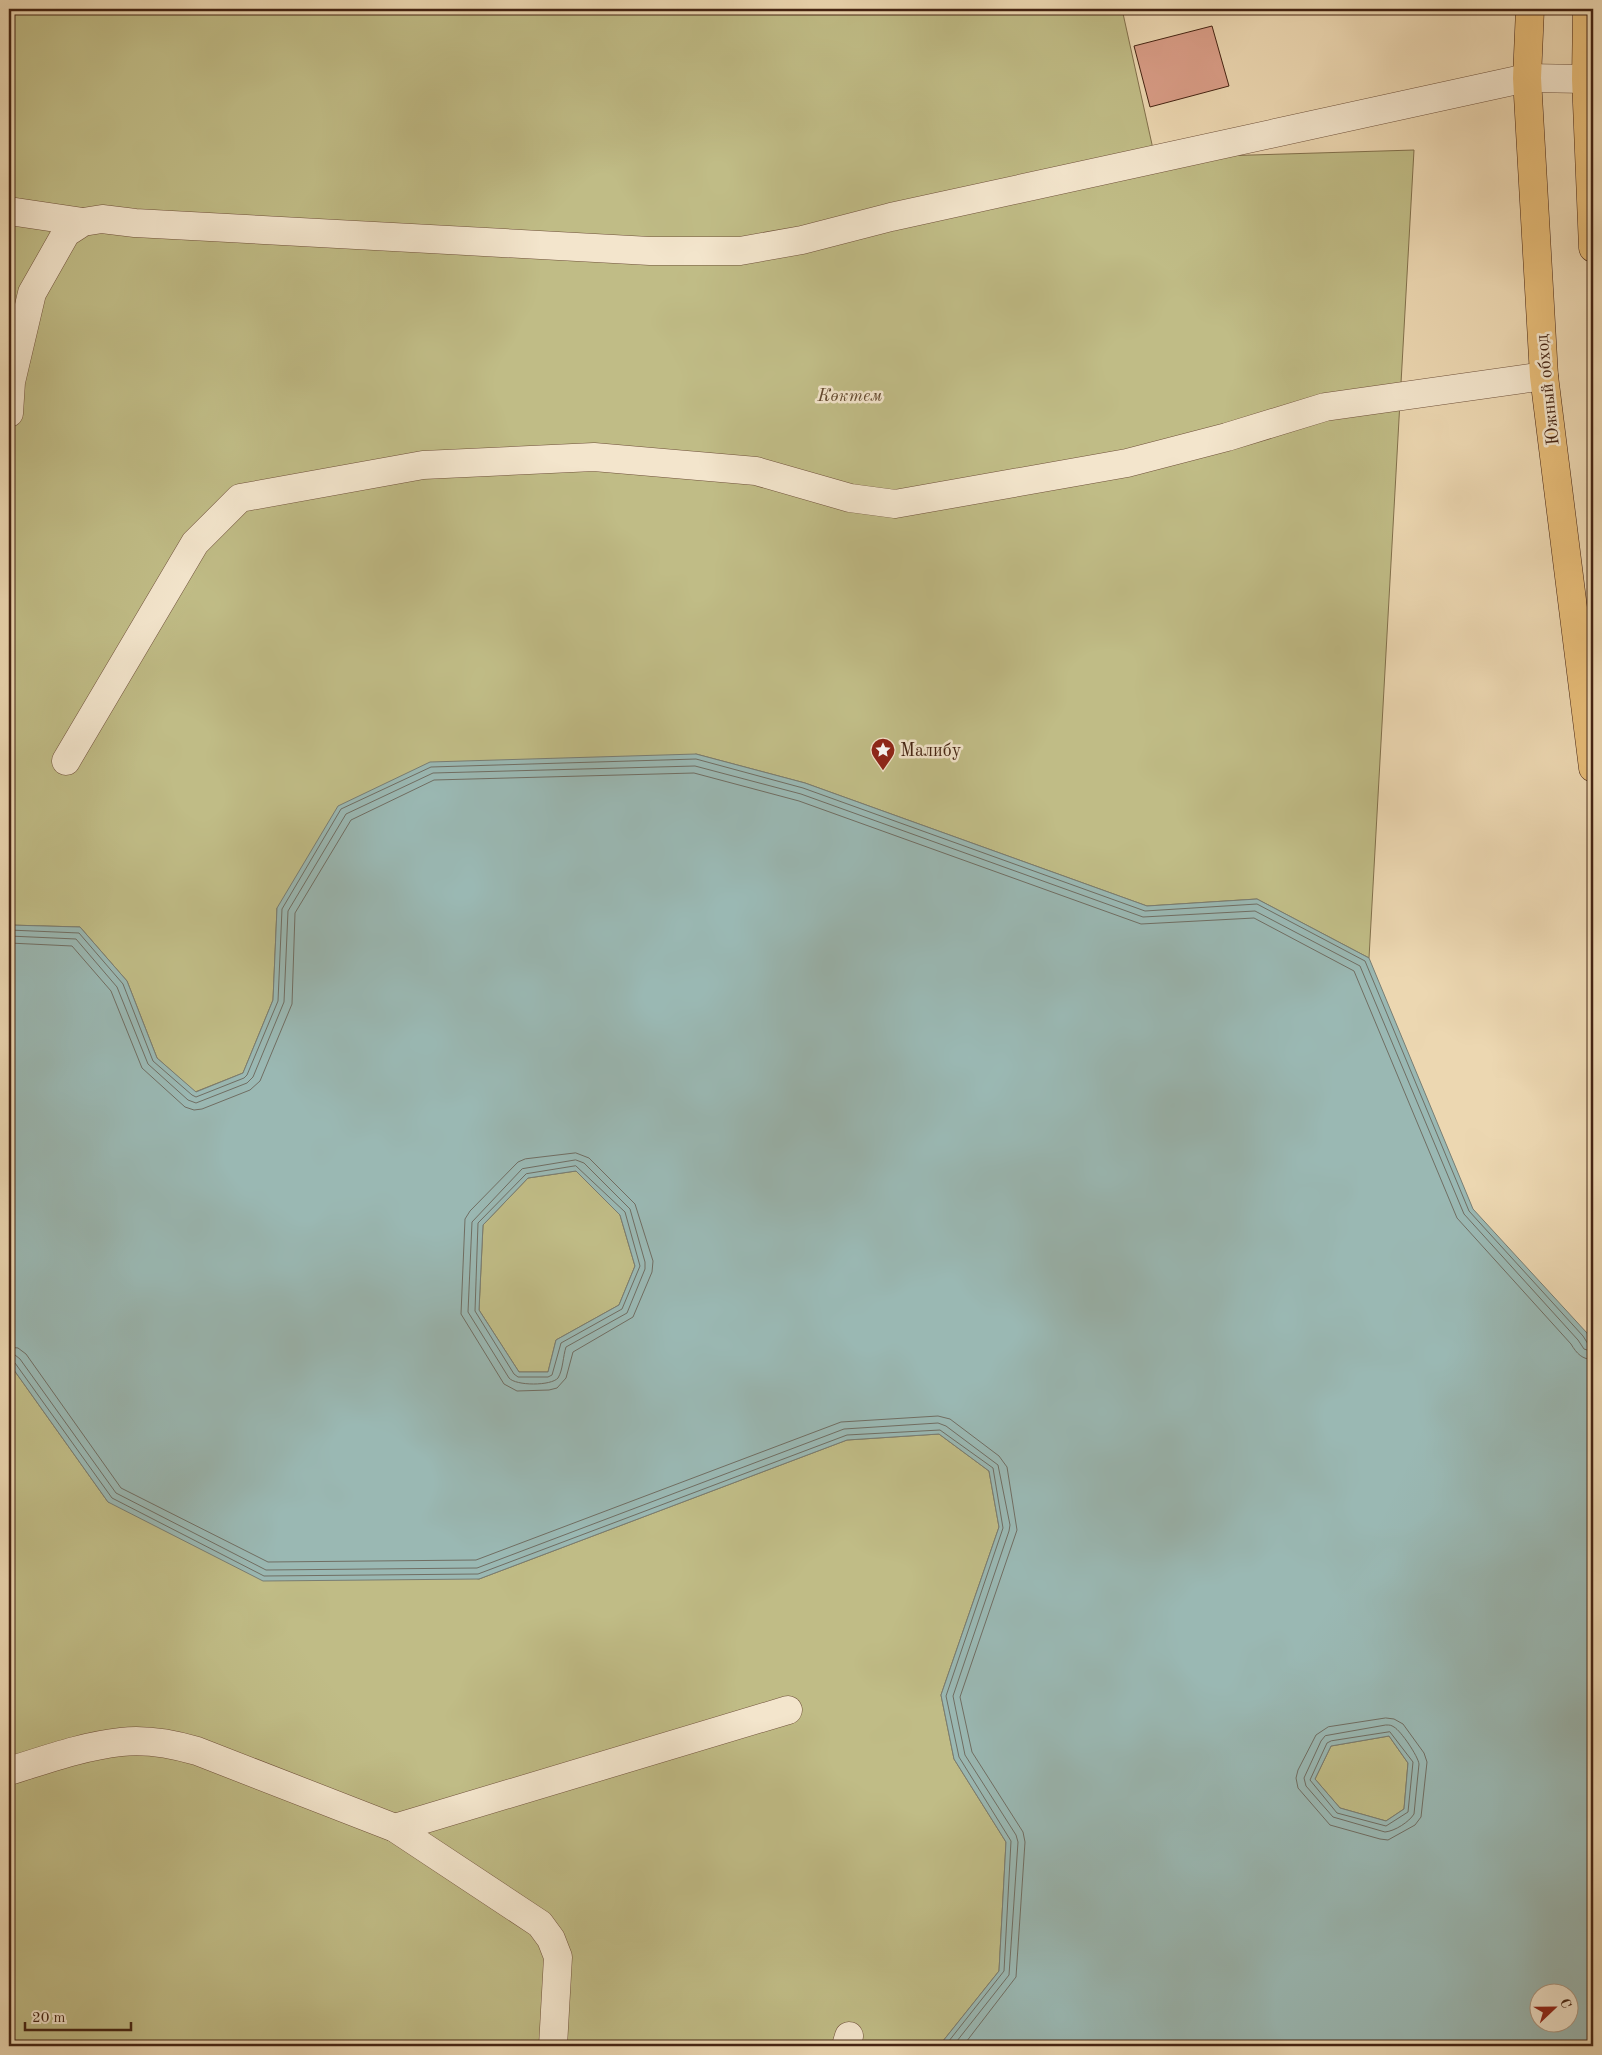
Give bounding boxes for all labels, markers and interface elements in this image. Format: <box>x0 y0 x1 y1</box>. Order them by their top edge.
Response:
street label: Южный обход <box>1533 333 1563 446</box>
park label: Көктем <box>817 387 882 405</box>
place icon: Малибу <box>870 737 896 771</box>
place label: Малибу <box>900 742 962 760</box>
north arrow <box>1530 1982 1580 2032</box>
text: С <box>1557 1997 1573 2010</box>
scale bar <box>25 2000 131 2032</box>
text: 20 m <box>32 2011 66 2026</box>

